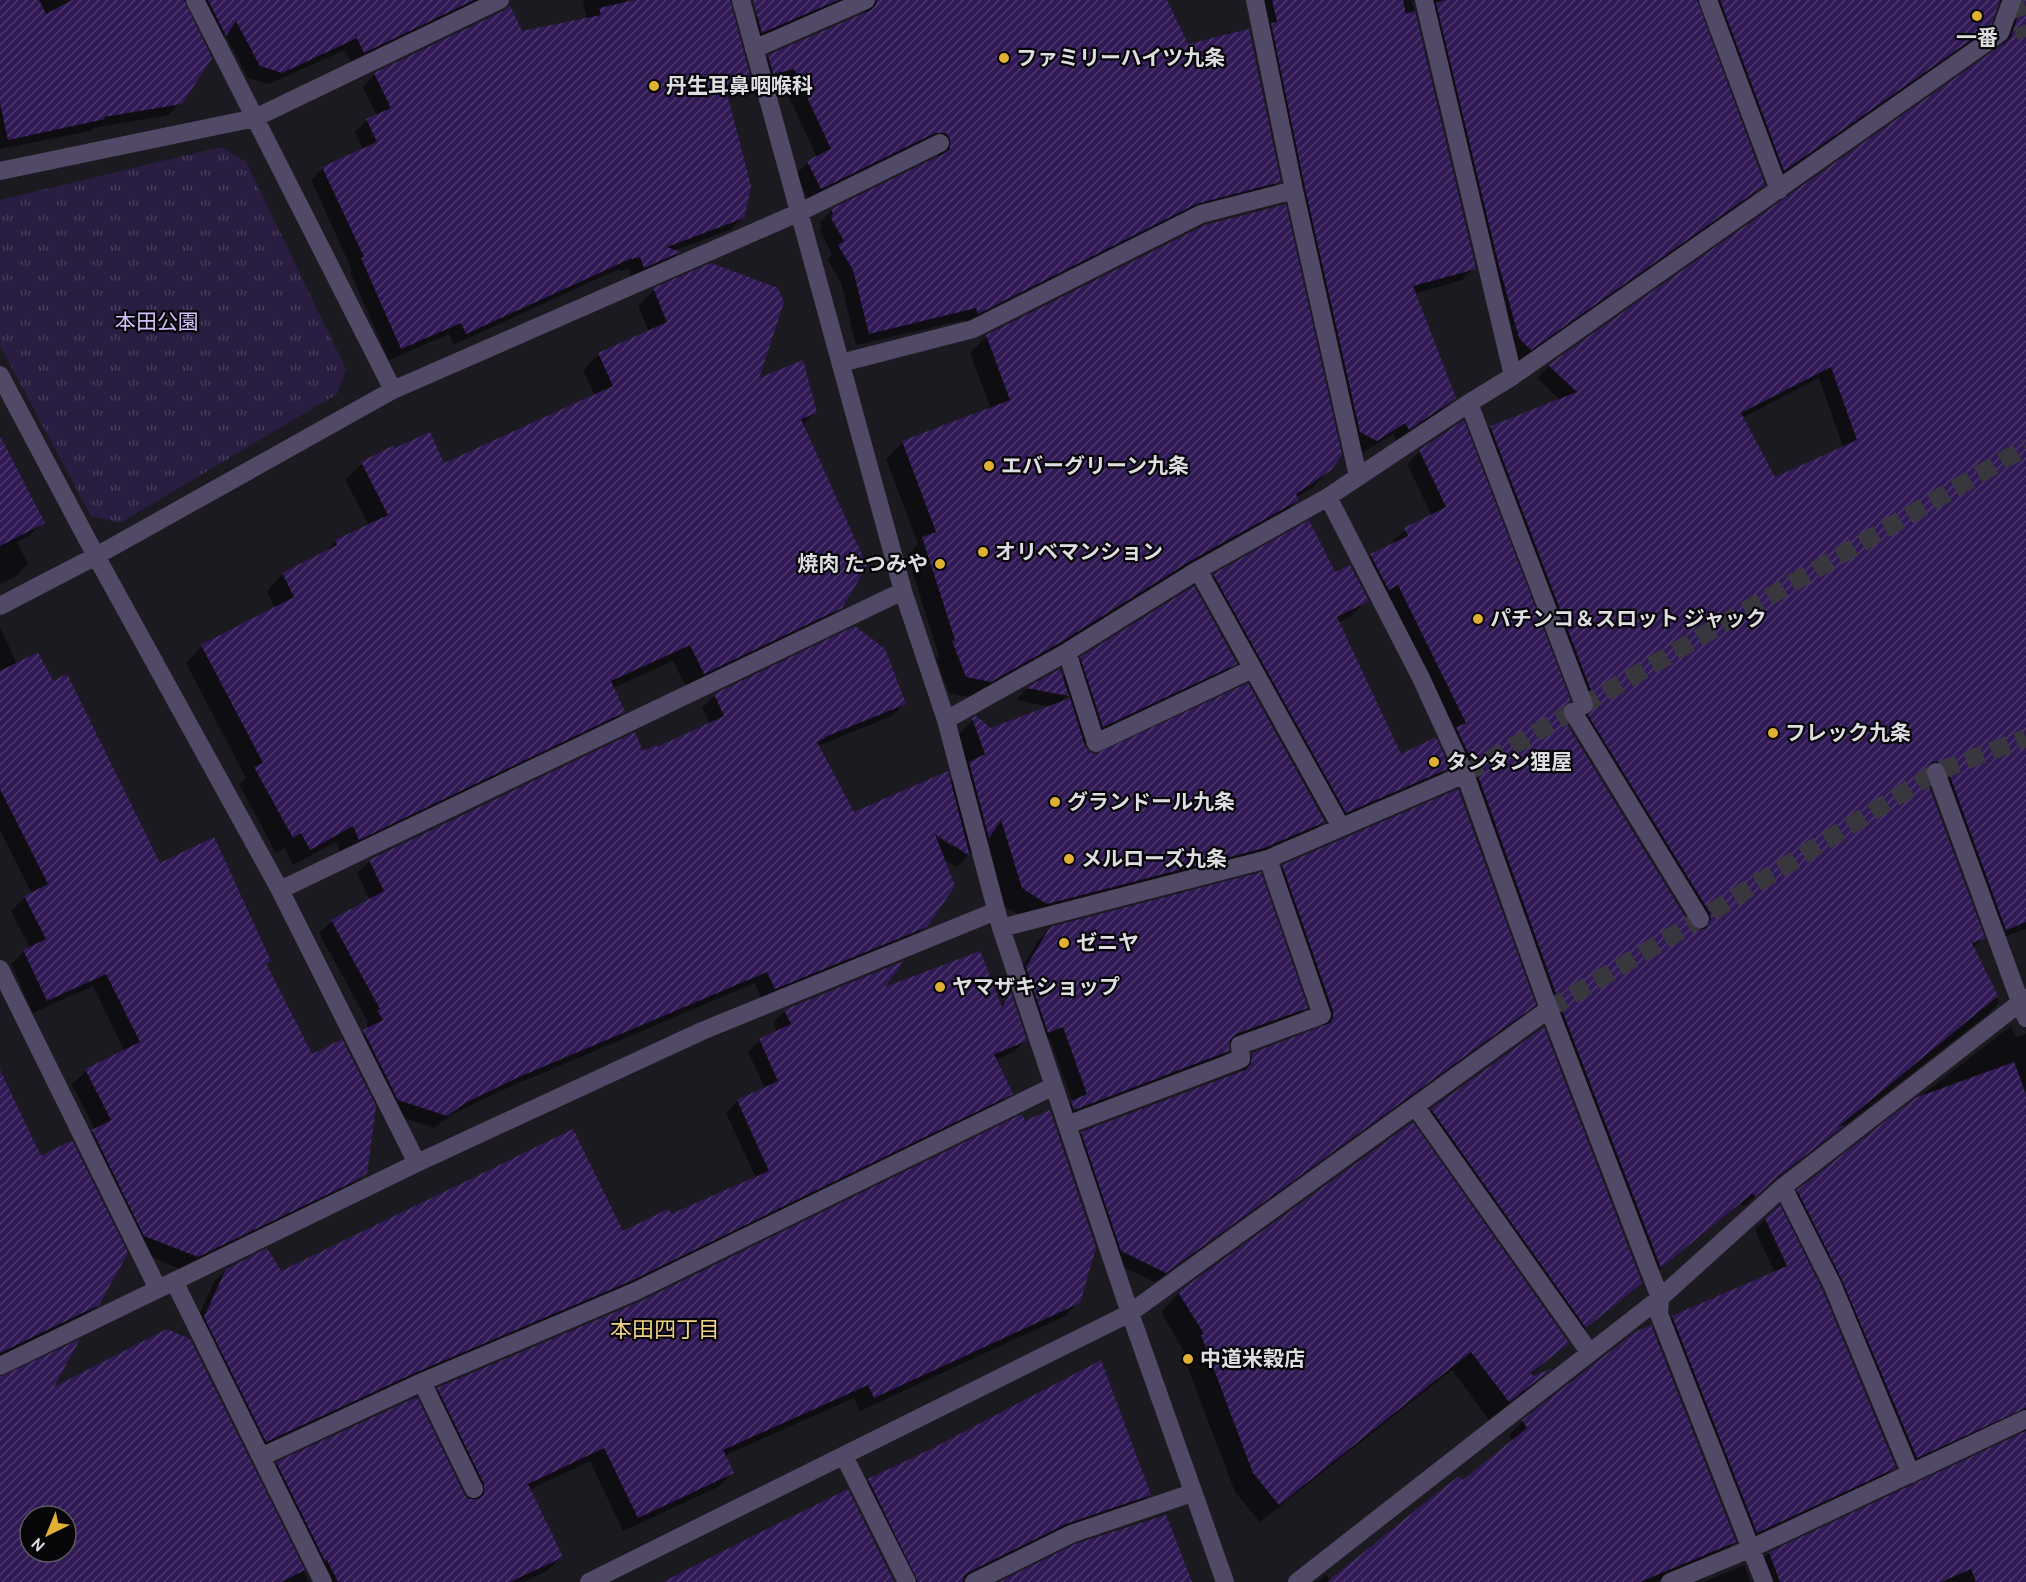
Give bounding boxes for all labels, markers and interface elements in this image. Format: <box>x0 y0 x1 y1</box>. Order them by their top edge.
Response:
marker: 一番 <box>1970 9 1984 23</box>
place label: 一番 <box>1956 25 1998 50</box>
place label: ファミリーハイツ九条 <box>1016 45 1225 70</box>
marker: ファミリーハイツ九条 <box>997 51 1011 65</box>
place label: 丹生耳鼻咽喉科 <box>666 73 813 98</box>
marker: 丹生耳鼻咽喉科 <box>647 79 661 93</box>
park label: 本田公園 <box>115 309 199 334</box>
place label: エバーグリーン九条 <box>1001 453 1189 478</box>
marker: エバーグリーン九条 <box>982 459 996 473</box>
place label: オリベマンション <box>995 539 1163 564</box>
marker: オリベマンション <box>976 545 990 559</box>
place label: 焼肉 たつみや <box>797 551 928 576</box>
marker: 焼肉 たつみや <box>933 557 947 571</box>
place label: パチンコ＆スロット ジャック <box>1490 606 1767 631</box>
marker: パチンコ＆スロット ジャック <box>1471 612 1485 626</box>
place label: フレック九条 <box>1785 720 1911 745</box>
marker: フレック九条 <box>1766 726 1780 740</box>
place label: タンタン狸屋 <box>1446 749 1572 774</box>
marker: タンタン狸屋 <box>1427 755 1441 769</box>
place label: グランドール九条 <box>1067 789 1235 814</box>
marker: グランドール九条 <box>1048 795 1062 809</box>
place label: メルローズ九条 <box>1081 846 1227 871</box>
marker: メルローズ九条 <box>1062 852 1076 866</box>
place label: ゼニヤ <box>1076 930 1139 955</box>
marker: ゼニヤ <box>1057 936 1071 950</box>
place label: ヤマザキショップ <box>952 974 1120 999</box>
marker: ヤマザキショップ <box>933 980 947 994</box>
district label: 本田四丁目 <box>610 1316 720 1343</box>
place label: 中道米穀店 <box>1200 1346 1305 1371</box>
marker: 中道米穀店 <box>1181 1352 1195 1366</box>
north arrow <box>18 1504 78 1564</box>
text: N <box>27 1534 49 1555</box>

